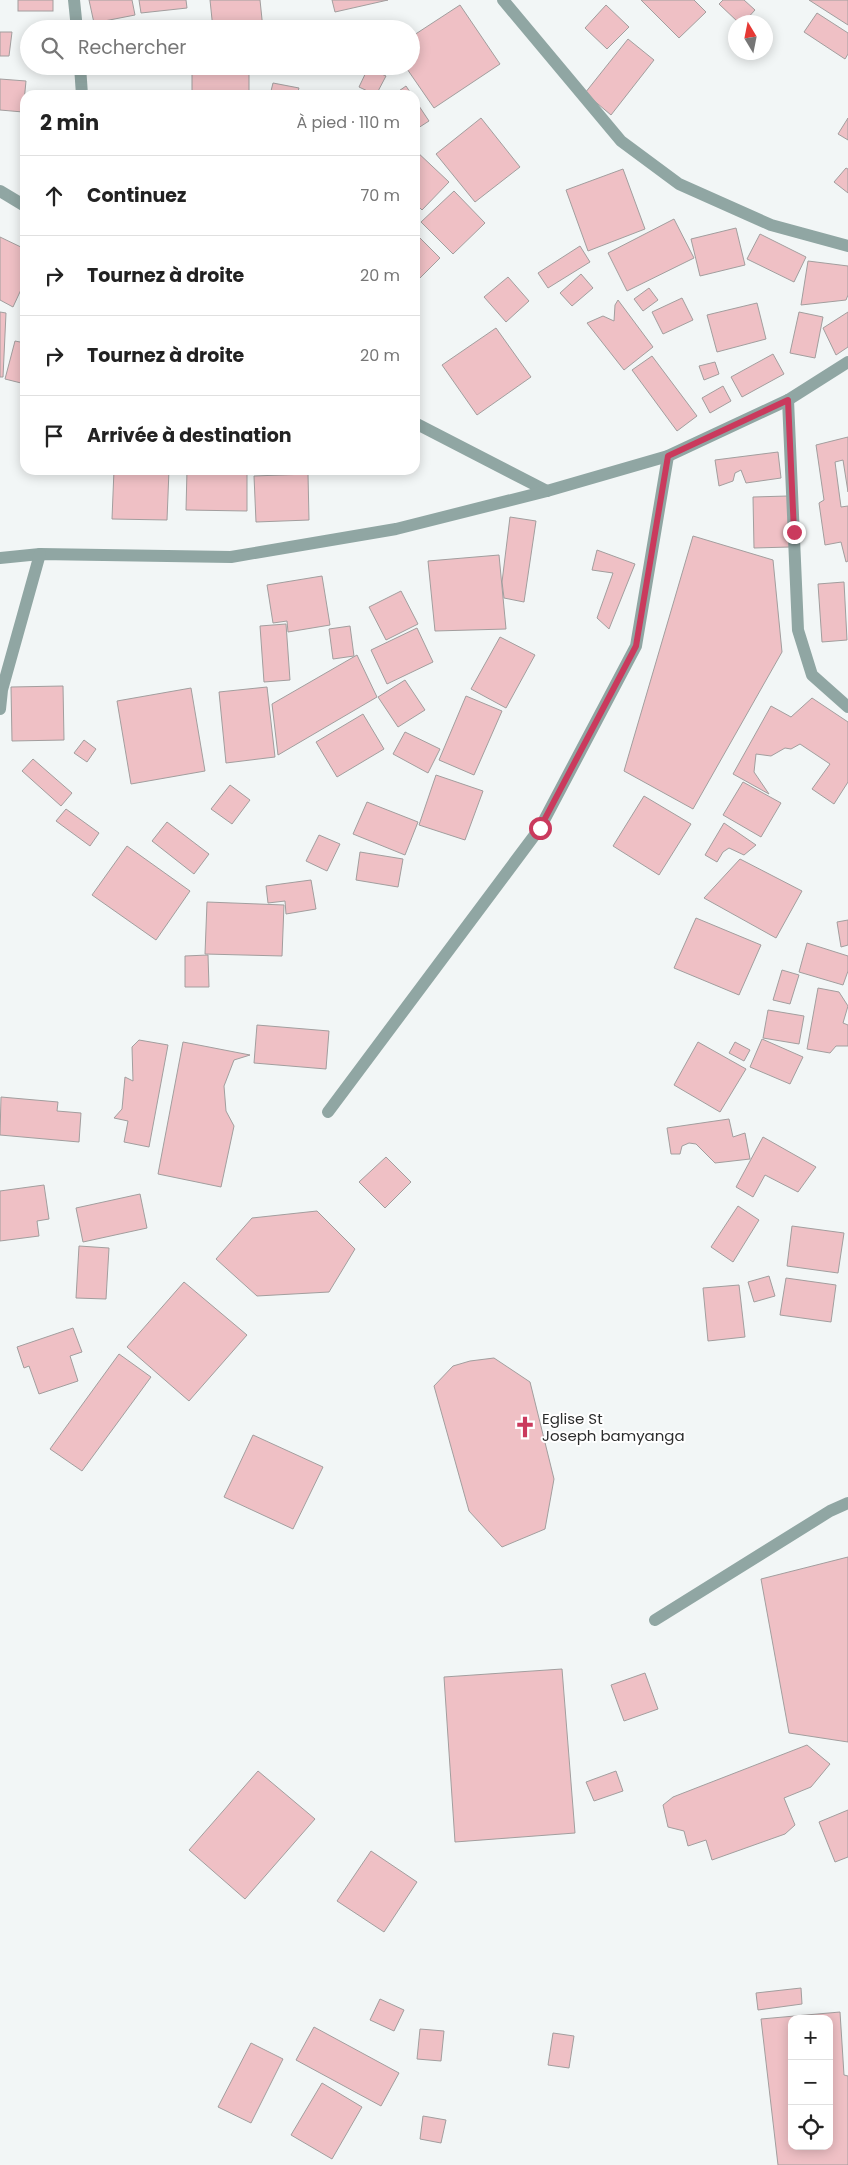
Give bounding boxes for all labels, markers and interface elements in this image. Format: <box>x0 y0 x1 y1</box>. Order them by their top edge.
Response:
north arrow <box>728 15 773 60</box>
search box <box>20 20 420 75</box>
icon: search <box>38 34 66 62</box>
text: Rechercher <box>78 34 186 61</box>
text: 2 min <box>40 108 99 137</box>
text: À pied · 110 m <box>296 111 400 134</box>
icon: ahead <box>40 182 68 210</box>
text: Continuez <box>87 182 186 209</box>
text: 70 m <box>360 184 400 207</box>
icon: right <box>40 262 68 290</box>
text: Tournez à droite <box>87 262 244 289</box>
text: 20 m <box>360 264 400 287</box>
icon: right <box>40 342 68 370</box>
text: Tournez à droite <box>87 342 244 369</box>
text: 20 m <box>360 344 400 367</box>
icon: arrive <box>40 422 68 450</box>
text: Arrivée à destination <box>87 422 292 449</box>
route end <box>783 521 806 544</box>
route start <box>529 817 552 840</box>
place label: Eglise St Joseph bamyanga <box>542 1408 685 1446</box>
church icon: Eglise St Joseph bamyanga <box>512 1414 538 1440</box>
map controls <box>788 2015 833 2150</box>
button: + <box>788 2015 833 2060</box>
button: − <box>788 2060 833 2105</box>
button: locate <box>788 2105 833 2150</box>

